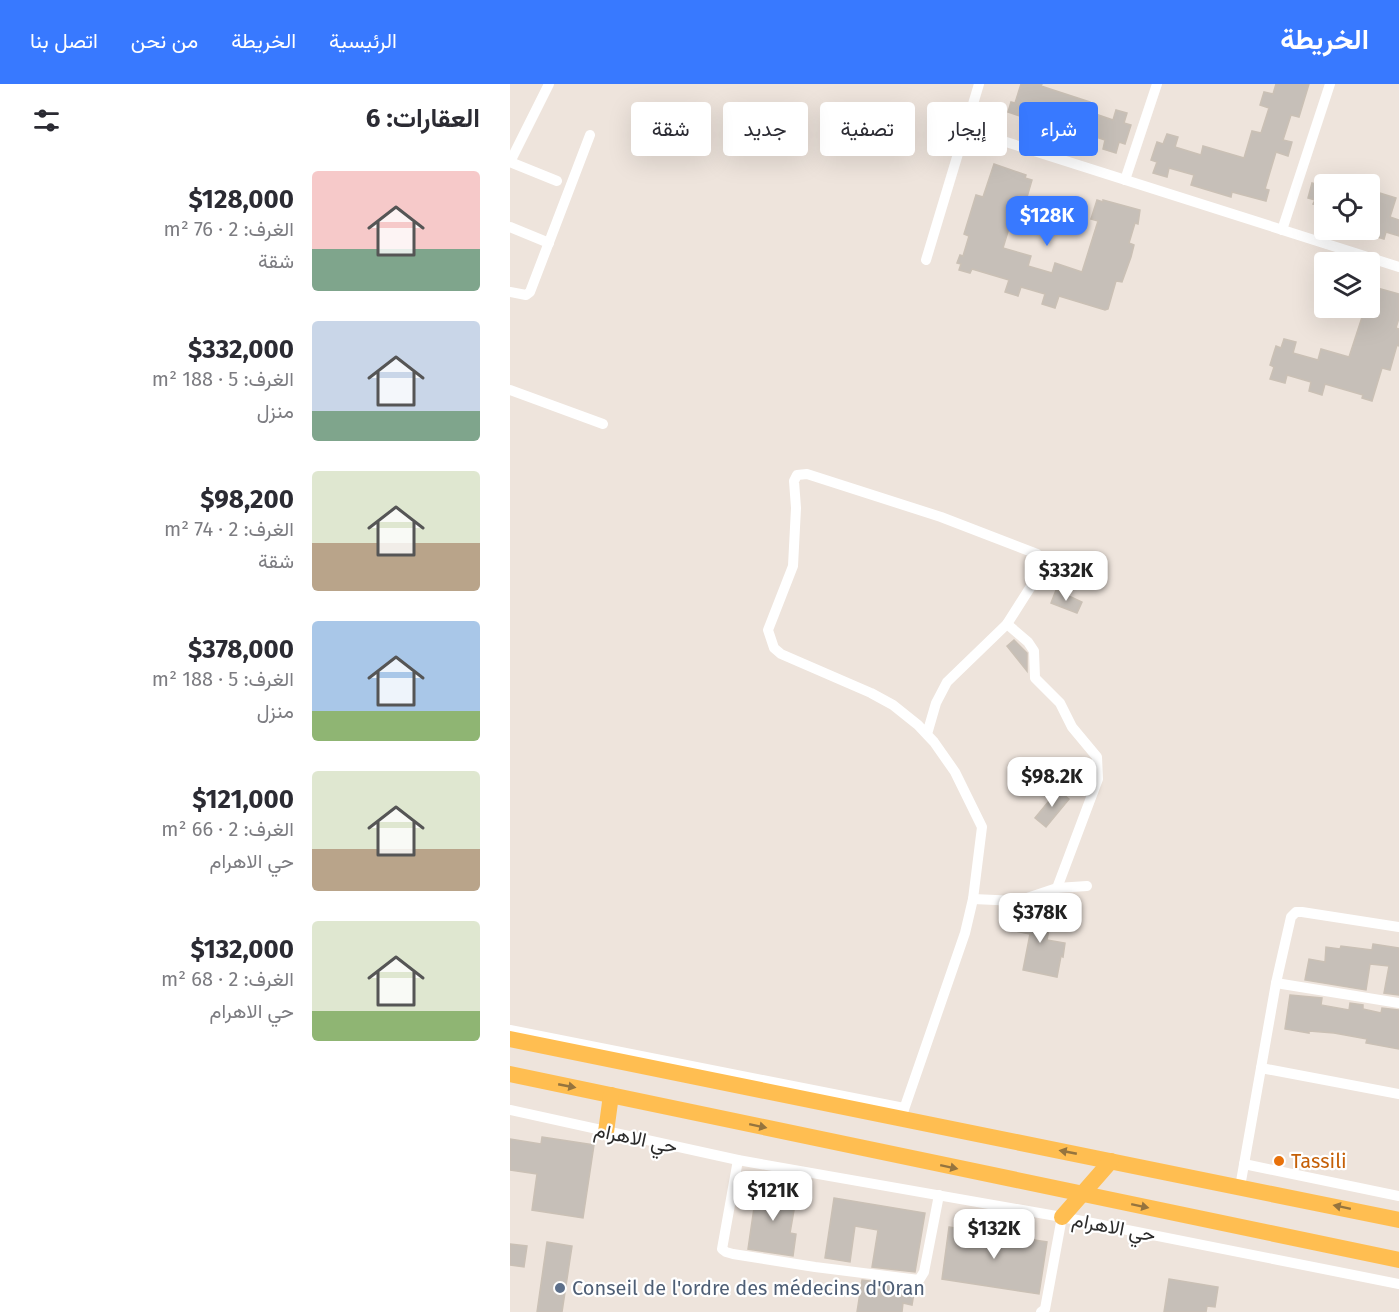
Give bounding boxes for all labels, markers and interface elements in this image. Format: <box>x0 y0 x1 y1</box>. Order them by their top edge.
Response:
text: الخريطة <box>1280 23 1369 56</box>
text: اتصل بنا <box>30 28 98 54</box>
text: من نحن <box>131 28 198 54</box>
text: الخريطة <box>231 28 296 54</box>
text: الرئيسية <box>329 28 397 54</box>
chip: شقة <box>631 102 711 156</box>
chip: جديد <box>723 102 808 156</box>
chip: تصفية <box>820 102 915 156</box>
chip: إيجار <box>927 102 1007 156</box>
chip: شراء <box>1019 102 1098 156</box>
text: العقارات: 6 <box>366 103 480 134</box>
icon: filters <box>30 104 63 137</box>
map controls <box>1314 174 1380 318</box>
button: locate <box>1314 174 1380 240</box>
text: $128,000 <box>189 184 294 215</box>
icon: home <box>360 195 432 267</box>
pin: $128K <box>1005 196 1089 247</box>
text: $128K <box>1020 203 1074 227</box>
text: الغرف: 2 · 76 m² <box>164 217 294 241</box>
text: شقة <box>258 249 294 273</box>
button: layers <box>1314 252 1380 318</box>
text: $332,000 <box>188 334 294 365</box>
icon: home <box>360 345 432 417</box>
text: الغرف: 5 · 188 m² <box>152 367 294 391</box>
text: منزل <box>257 399 294 423</box>
text: $98,200 <box>200 484 294 515</box>
icon: home <box>360 495 432 567</box>
text: الغرف: 2 · 74 m² <box>164 517 294 541</box>
text: شقة <box>258 549 294 573</box>
pin: $332K <box>1024 551 1108 602</box>
text: $332K <box>1039 558 1093 582</box>
text: $378,000 <box>188 634 294 665</box>
icon: home <box>360 645 432 717</box>
text: الغرف: 5 · 188 m² <box>152 667 294 691</box>
text: منزل <box>257 699 294 723</box>
pin: $98.2K <box>1003 757 1101 808</box>
text: $98.2K <box>1021 764 1083 788</box>
text: $121,000 <box>192 784 294 815</box>
icon: home <box>360 795 432 867</box>
text: الغرف: 2 · 66 m² <box>161 817 294 841</box>
text: حي الاهرام <box>210 849 294 873</box>
pin: $378K <box>998 893 1082 944</box>
text: $378K <box>1013 900 1067 924</box>
text: $132,000 <box>190 934 294 965</box>
icon: home <box>360 945 432 1017</box>
text: الغرف: 2 · 68 m² <box>161 967 294 991</box>
text: حي الاهرام <box>210 999 294 1023</box>
one-way arrow <box>558 1082 577 1091</box>
street label: حي الاهرام <box>591 1117 680 1163</box>
one-way arrow <box>749 1122 768 1131</box>
one-way arrow <box>1059 1147 1078 1156</box>
place label: Tassili <box>1291 1149 1347 1173</box>
marker: Tassili <box>1272 1154 1286 1168</box>
one-way arrow <box>940 1163 959 1172</box>
pin: $121K <box>731 1171 815 1222</box>
text: $121K <box>747 1178 799 1202</box>
one-way arrow <box>1130 1202 1149 1211</box>
one-way arrow <box>1332 1202 1351 1212</box>
street label: حي الاهرام <box>1069 1207 1158 1252</box>
pin: $132K <box>952 1209 1036 1260</box>
text: $132K <box>968 1216 1020 1240</box>
place label: Conseil de l'ordre des médecins d'Oran <box>572 1276 925 1300</box>
marker: Conseil de l'ordre des médecins d'Oran <box>553 1281 567 1295</box>

